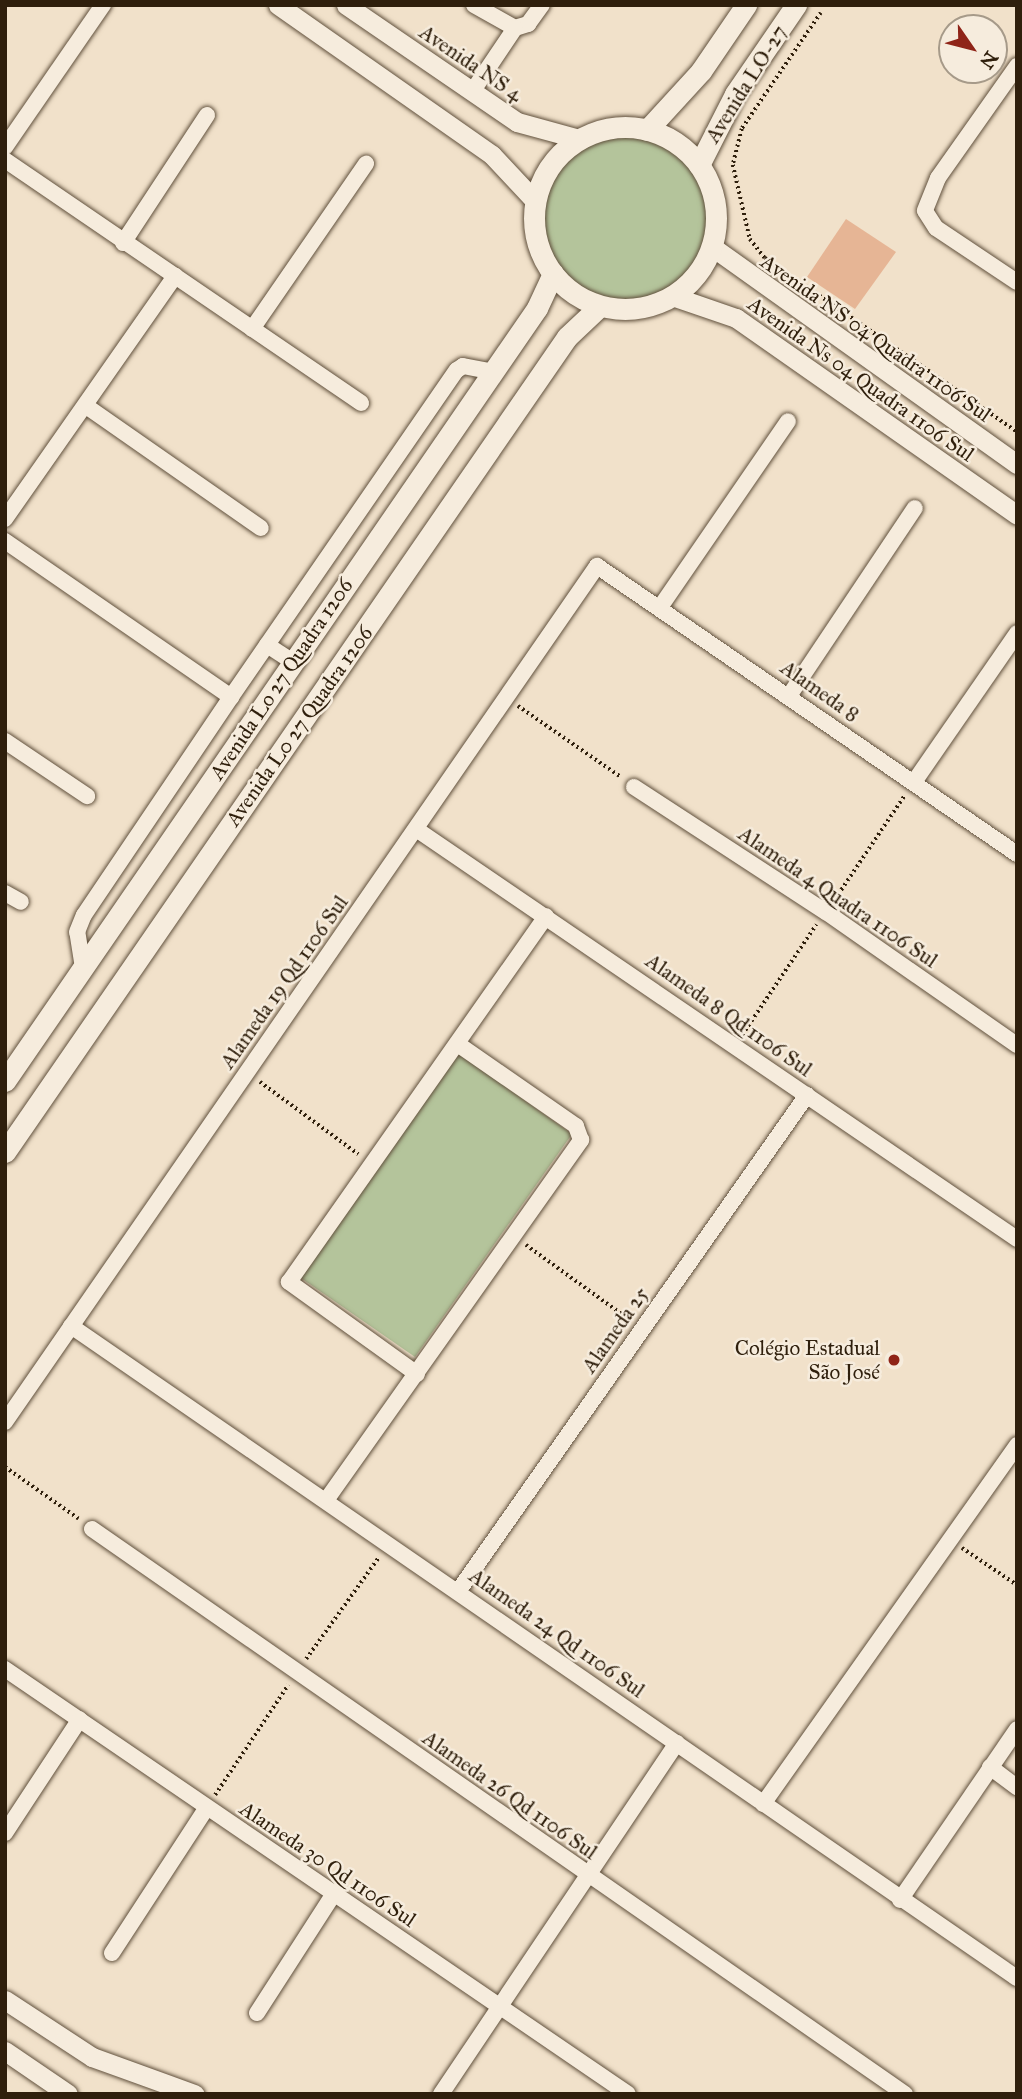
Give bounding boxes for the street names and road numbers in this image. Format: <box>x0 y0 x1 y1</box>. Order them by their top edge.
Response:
street label: Avenida NS 4 <box>415 19 527 107</box>
street label: Avenida LO-27 <box>700 21 792 147</box>
street label: Avenida NS 04 Quadra 1106 Sul <box>756 249 996 427</box>
street label: Avenida Ns 04 Quadra 1106 Sul <box>743 291 979 467</box>
street label: Avenida Lo 27 Quadra 1206 <box>204 574 358 784</box>
street label: Avenida L0 27 Quadra 1206 <box>220 621 378 831</box>
street label: Alameda 8 <box>776 655 864 727</box>
street label: Alameda 4 Quadra 1106 Sul <box>734 821 942 973</box>
street label: Alameda 19 Qd 1106 Sul <box>215 891 353 1073</box>
street label: Alameda 8 Qd 1106 Sul <box>641 948 817 1082</box>
street label: Alameda 25 <box>576 1282 654 1378</box>
street label: Alameda 24 Qd 1106 Sul <box>464 1563 650 1703</box>
street label: Alameda 26 Qd 1106 Sul <box>418 1725 602 1865</box>
street label: Alameda 30 Qd 1106 Sul <box>235 1796 421 1932</box>

